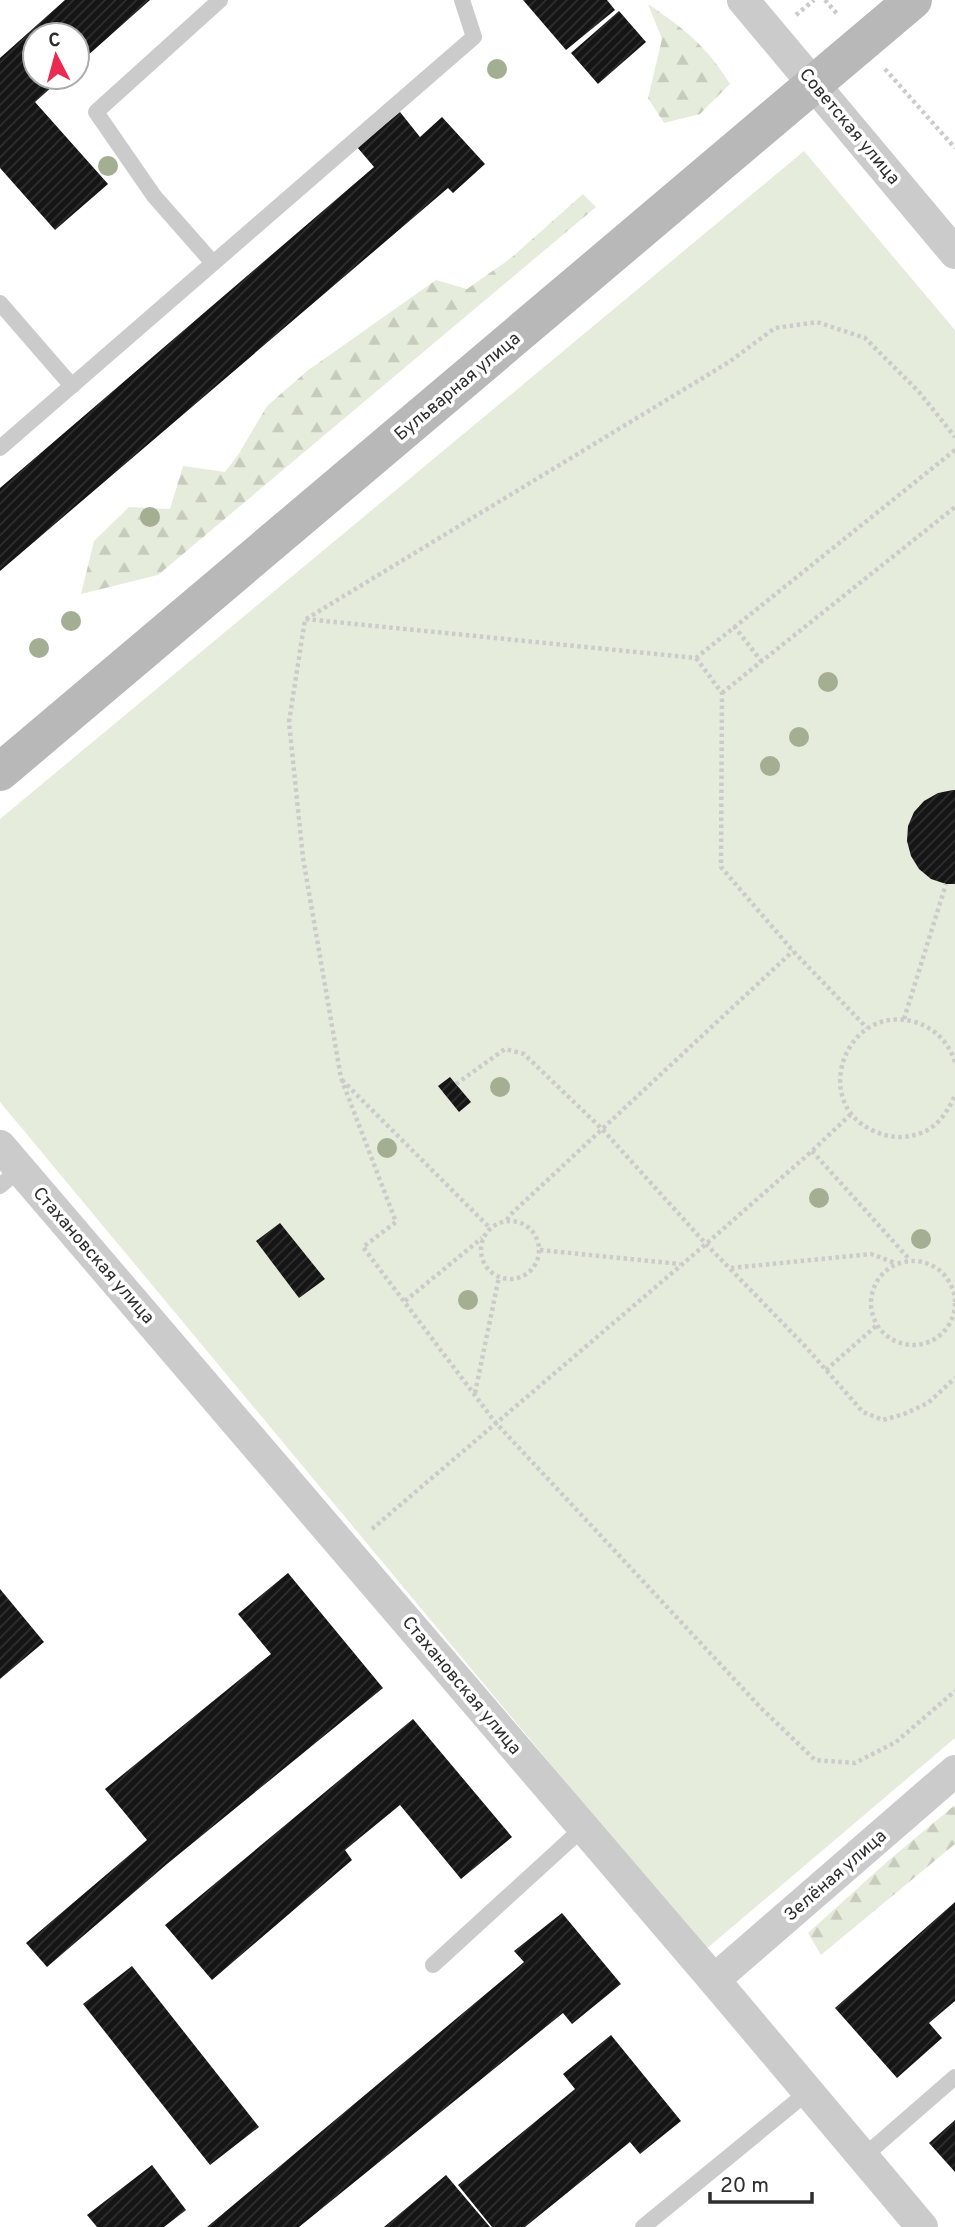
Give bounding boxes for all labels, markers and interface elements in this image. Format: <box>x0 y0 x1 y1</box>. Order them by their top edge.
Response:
north arrow <box>21 21 91 91</box>
text: С <box>47 29 62 54</box>
street label: Советская улица <box>793 64 904 190</box>
street label: Бульварная улица <box>390 328 526 447</box>
street label: Стахановская улица <box>27 1183 159 1329</box>
street label: Стахановская улица <box>396 1612 526 1760</box>
street label: Зелёная улица <box>780 1825 892 1927</box>
scale bar <box>710 2160 811 2204</box>
text: 20 m <box>720 2173 769 2200</box>

